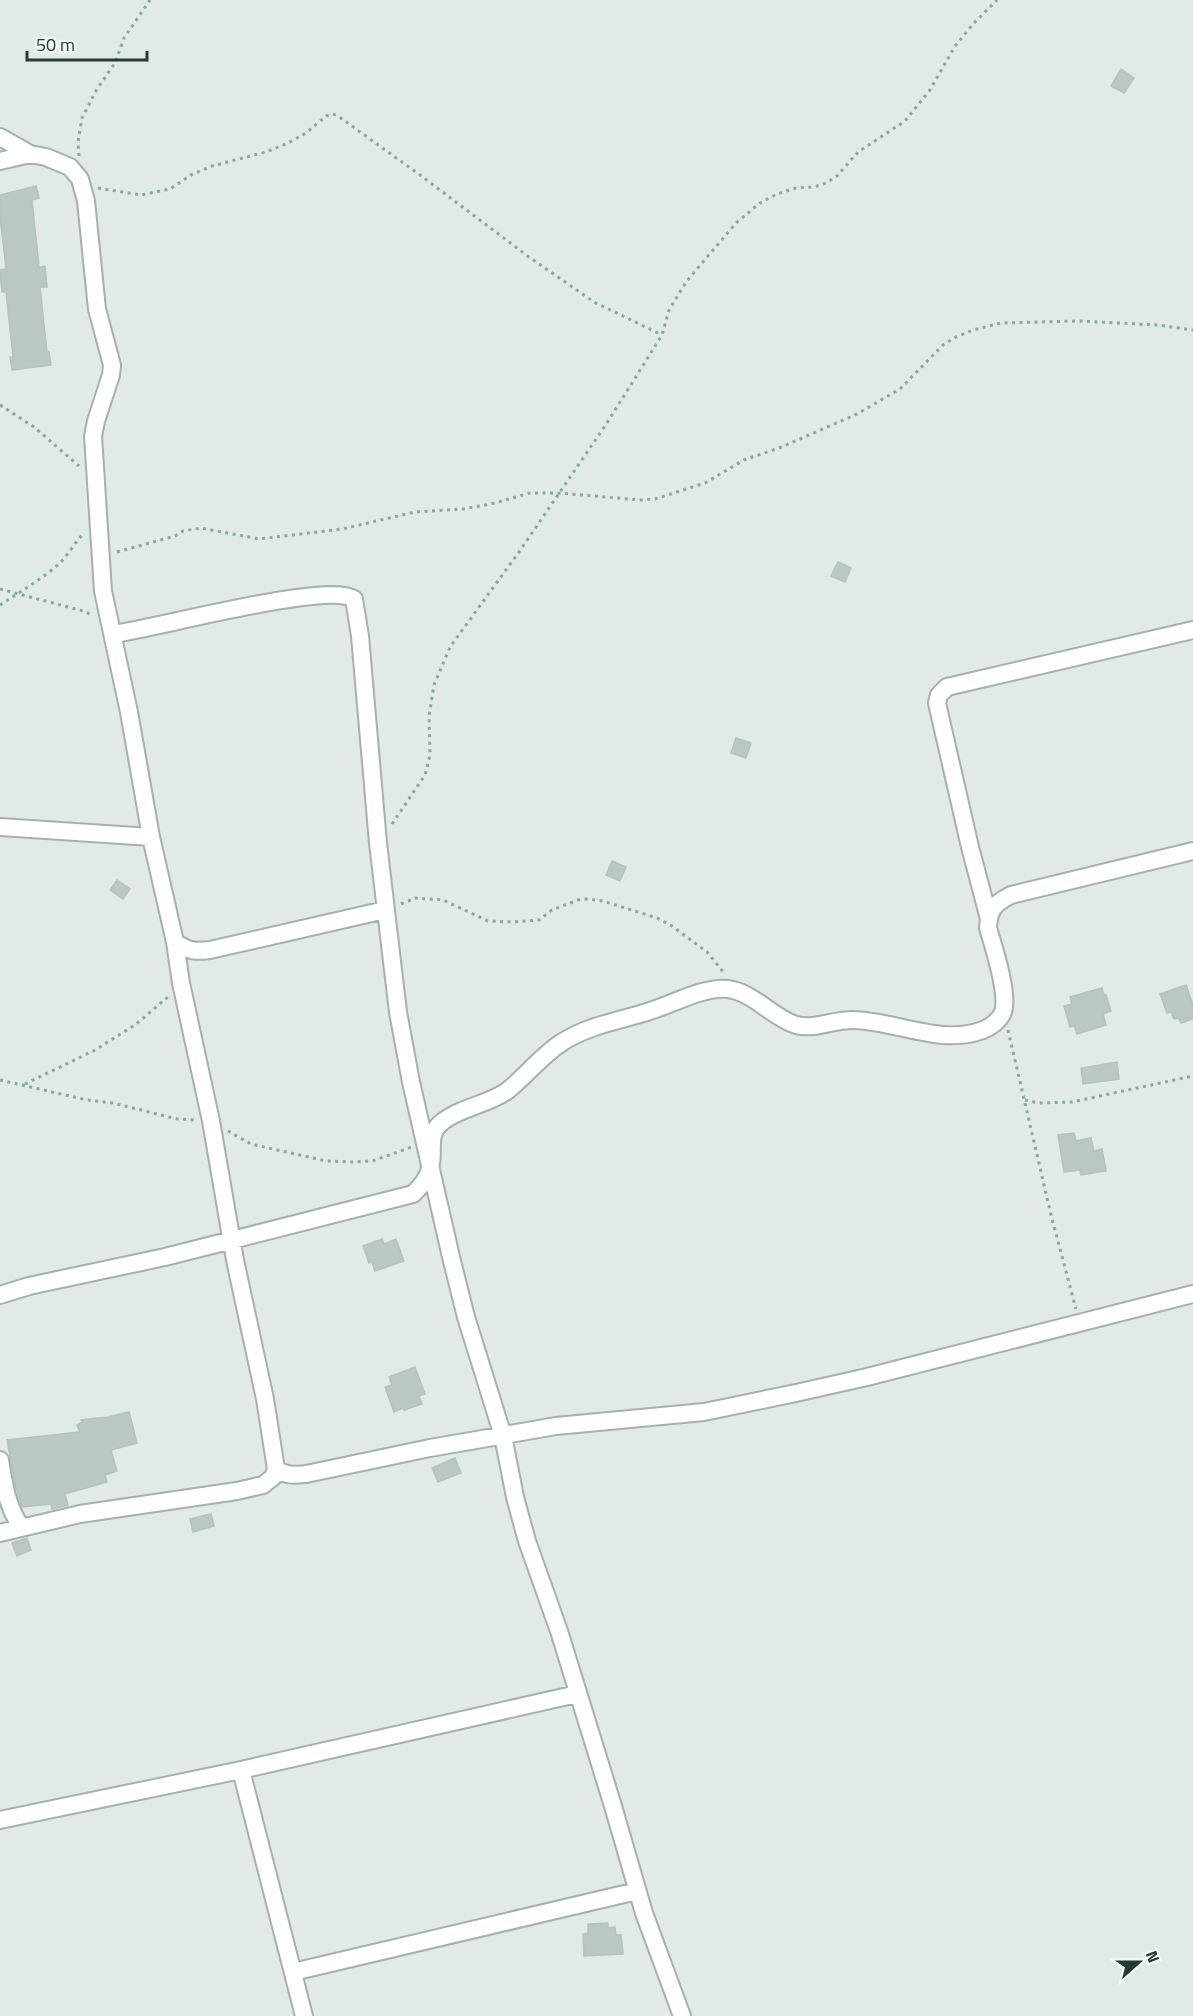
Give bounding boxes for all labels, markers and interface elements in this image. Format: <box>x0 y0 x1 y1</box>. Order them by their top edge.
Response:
scale bar <box>27 24 147 62</box>
text: 50 m <box>36 31 75 58</box>
north arrow <box>1109 1932 1169 1992</box>
text: N <box>1140 1947 1166 1966</box>

